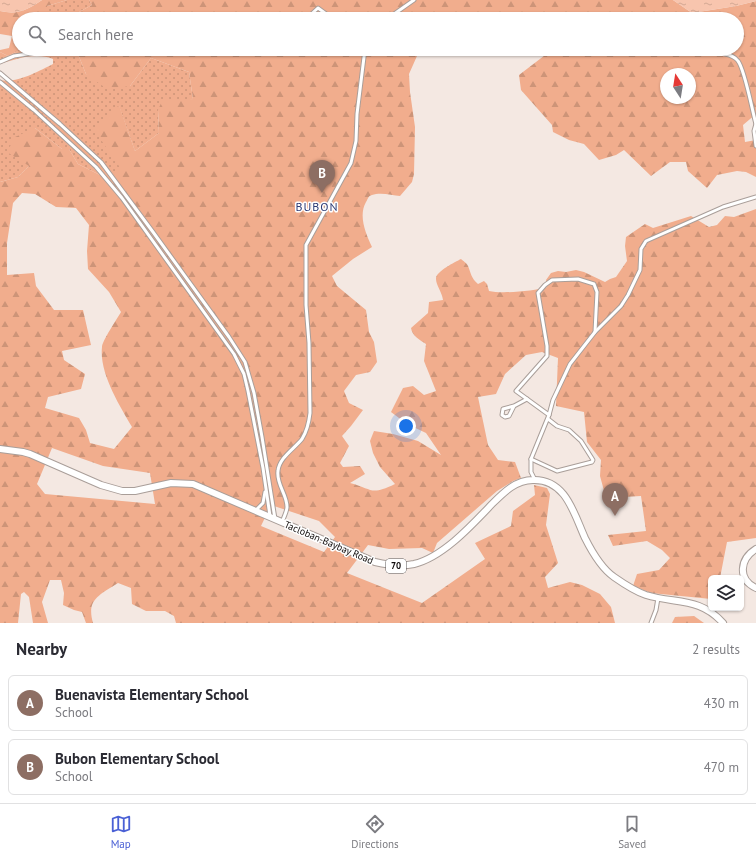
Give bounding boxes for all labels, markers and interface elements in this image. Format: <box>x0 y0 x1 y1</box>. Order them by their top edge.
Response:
search box <box>12 12 744 56</box>
icon: search <box>26 23 48 45</box>
text: Search here <box>58 25 134 44</box>
north arrow <box>660 68 696 104</box>
pin: B <box>309 160 335 193</box>
district label: BUBON <box>295 199 339 214</box>
your location <box>396 416 416 436</box>
pin: A <box>602 483 628 516</box>
street label: Tacloban-Baybay Road <box>282 518 375 567</box>
road number: 70 <box>386 559 406 573</box>
map controls <box>708 575 744 611</box>
button: layers <box>708 575 744 611</box>
text: Nearby <box>16 638 67 660</box>
text: 2 results <box>692 641 740 658</box>
text: Buenavista Elementary School <box>55 685 248 704</box>
text: A <box>26 695 34 712</box>
text: 430 m <box>704 695 739 712</box>
text: School <box>55 704 93 721</box>
text: Bubon Elementary School <box>55 749 219 768</box>
text: B <box>26 759 34 776</box>
text: 470 m <box>704 759 739 776</box>
text: School <box>55 768 93 785</box>
tab: Map <box>110 813 132 851</box>
tab: Directions <box>351 813 399 851</box>
tab: Saved <box>618 813 646 851</box>

